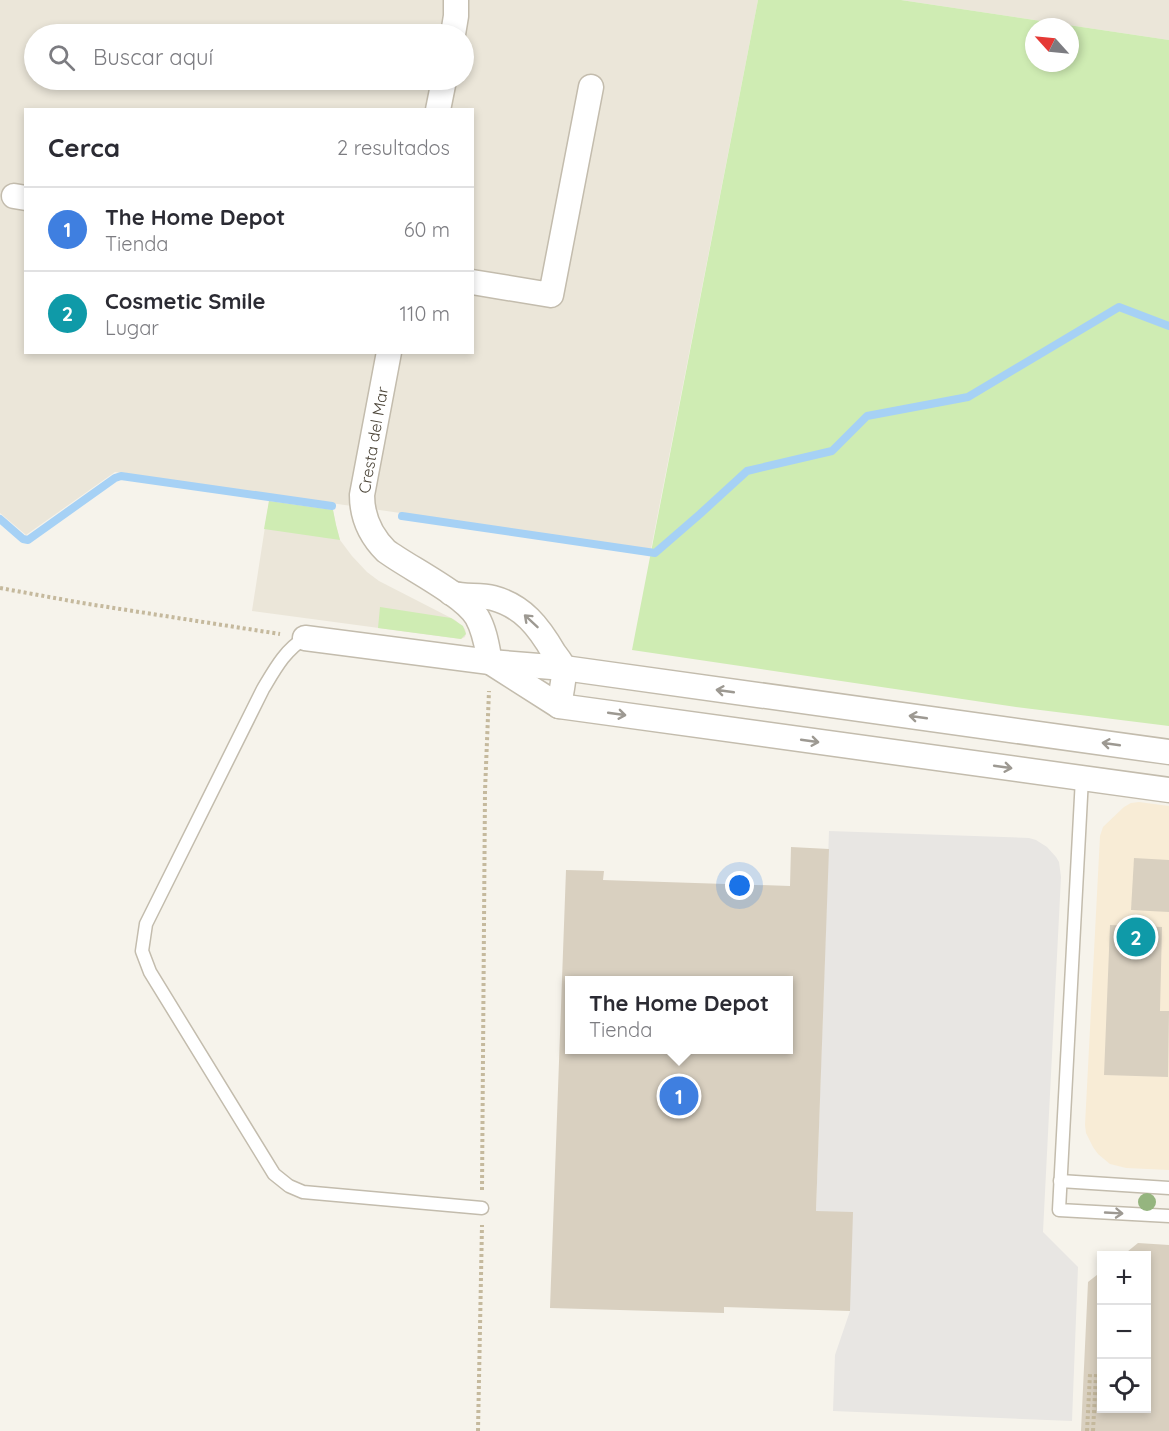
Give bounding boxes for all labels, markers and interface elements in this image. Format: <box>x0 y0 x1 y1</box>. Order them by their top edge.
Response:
north arrow <box>1025 18 1079 72</box>
search box <box>24 24 474 90</box>
icon: search <box>45 41 78 74</box>
text: Buscar aquí <box>93 43 213 71</box>
text: Cerca <box>48 131 120 164</box>
text: 2 resultados <box>337 135 450 160</box>
text: The Home Depot <box>105 203 285 231</box>
text: 1 <box>64 217 71 242</box>
text: 60 m <box>404 217 450 242</box>
text: Tienda <box>105 231 168 256</box>
text: Cosmetic Smile <box>105 287 266 315</box>
text: 2 <box>62 301 73 326</box>
text: 110 m <box>400 301 450 326</box>
text: Lugar <box>105 315 159 340</box>
street label: Cresta del Mar <box>354 385 392 495</box>
one-way arrow <box>524 614 539 628</box>
one-way arrow <box>715 685 735 696</box>
one-way arrow <box>606 709 626 720</box>
one-way arrow <box>908 712 928 723</box>
one-way arrow <box>799 735 819 746</box>
one-way arrow <box>1102 738 1121 749</box>
one-way arrow <box>993 762 1012 773</box>
your location <box>725 871 754 900</box>
pin: 2 <box>1116 914 1156 960</box>
popup <box>565 976 793 1054</box>
text: The Home Depot <box>589 989 769 1017</box>
text: Tienda <box>589 1017 652 1042</box>
pin: 1 <box>660 1074 698 1118</box>
one-way arrow <box>1103 1207 1123 1218</box>
map controls <box>1097 1251 1151 1413</box>
button: + <box>1097 1251 1151 1305</box>
button: − <box>1097 1305 1151 1359</box>
button: locate <box>1097 1359 1151 1413</box>

